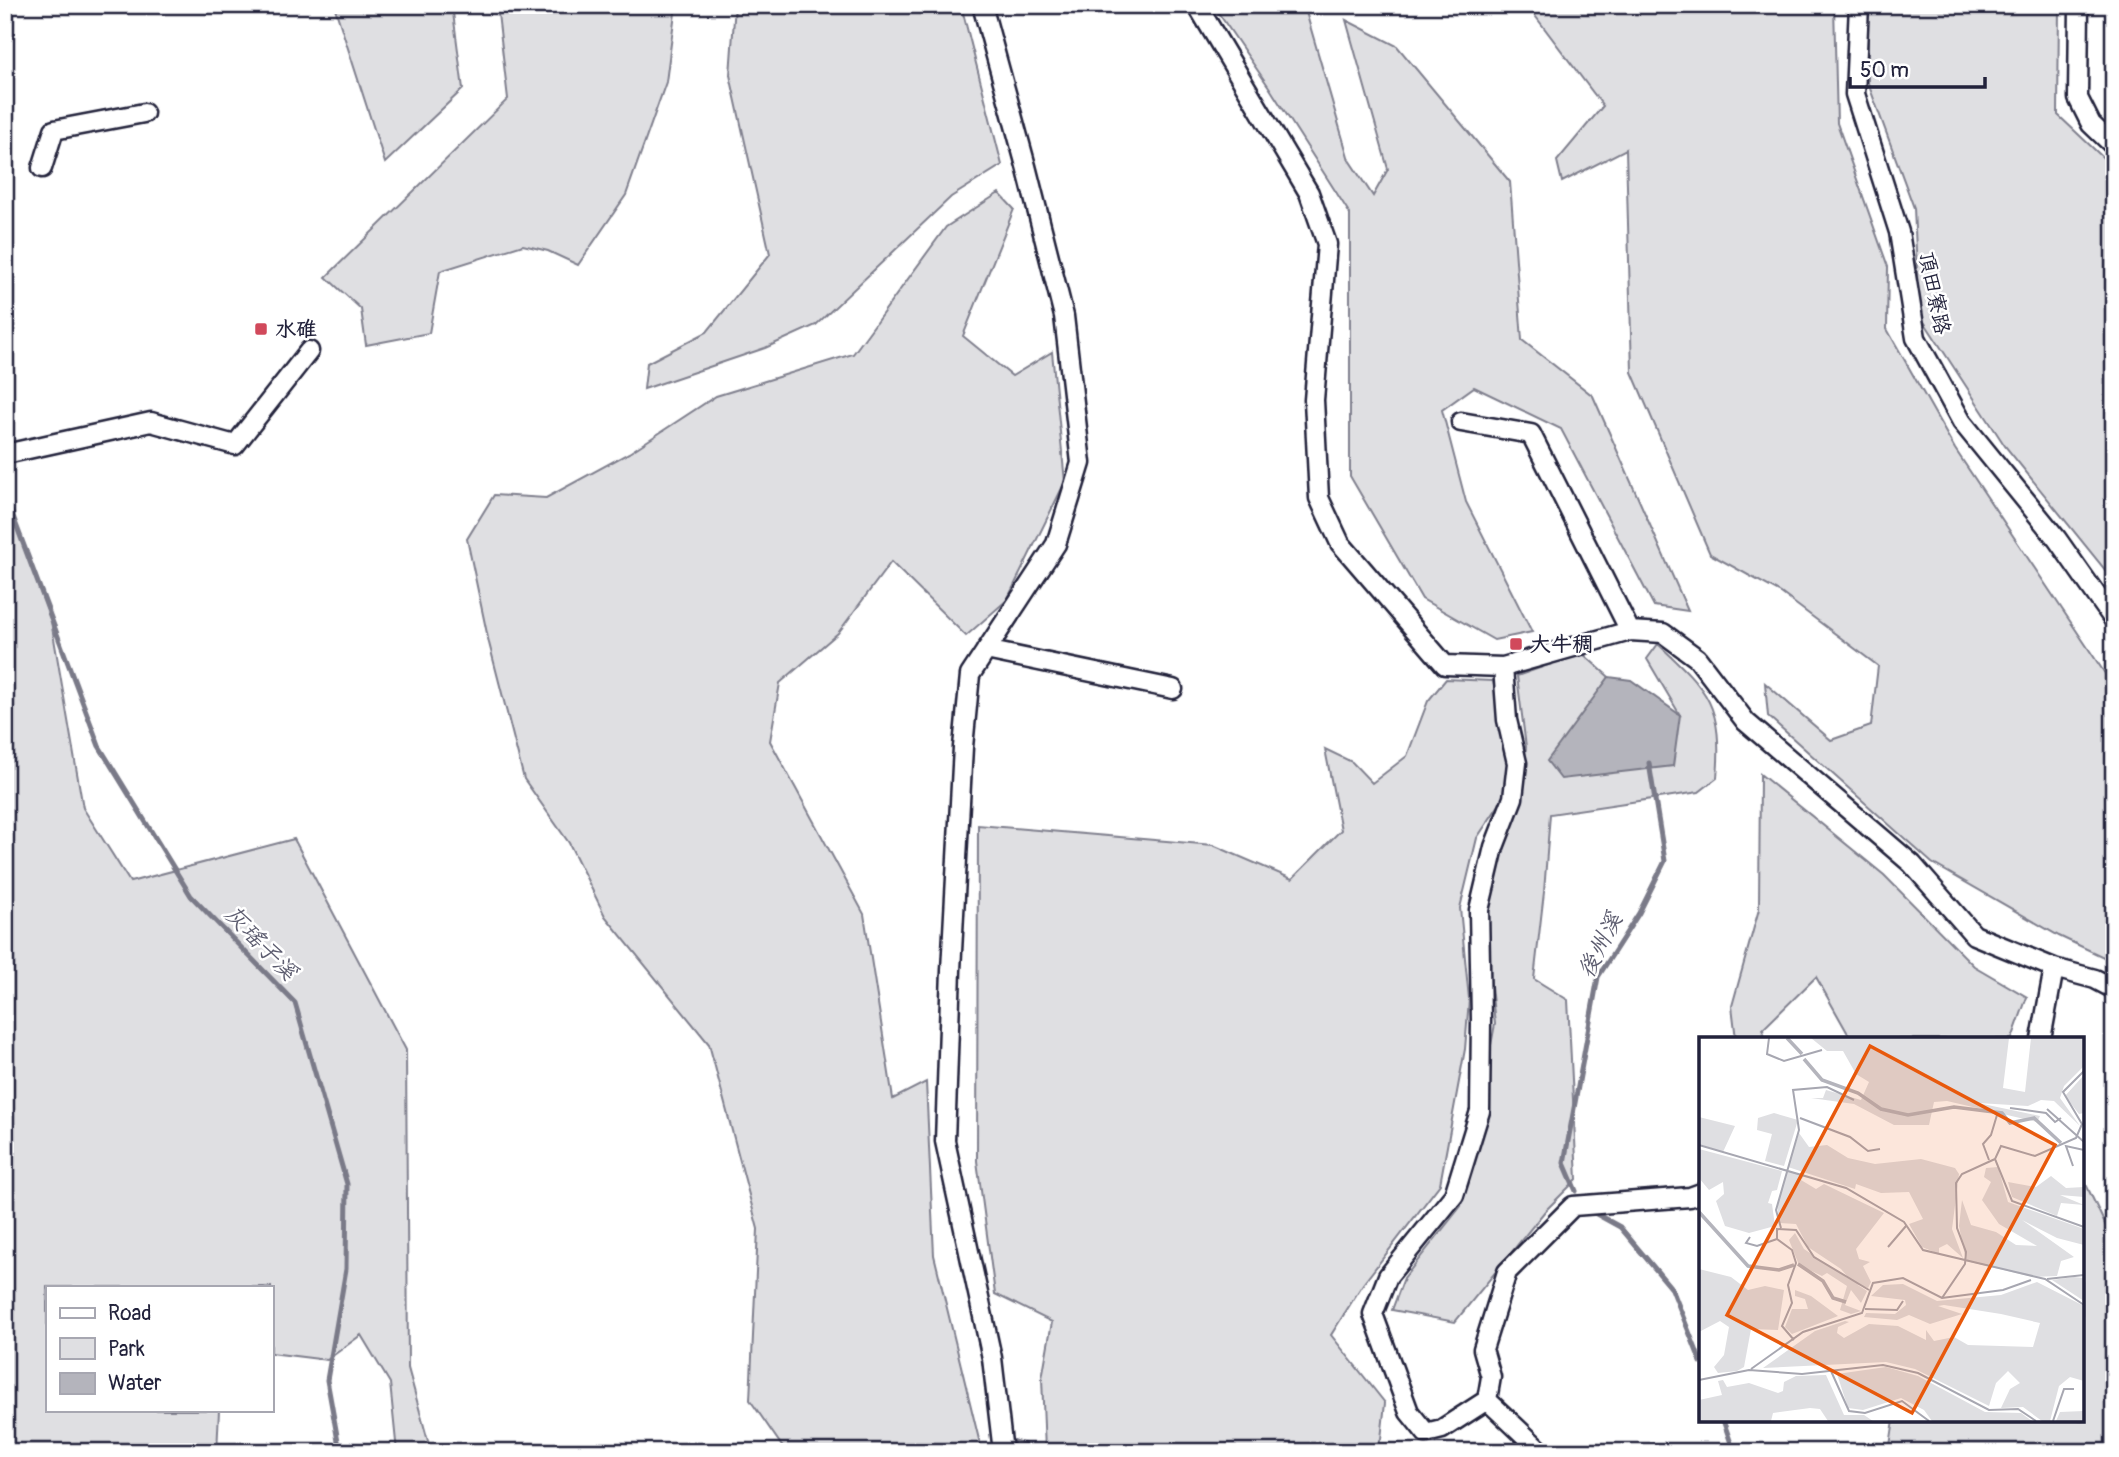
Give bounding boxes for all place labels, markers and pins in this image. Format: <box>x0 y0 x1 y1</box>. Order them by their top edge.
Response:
place label: 水碓 <box>275 316 317 343</box>
marker: 水碓 <box>253 321 269 337</box>
place label: 大牛稠 <box>1530 631 1593 658</box>
marker: 大牛稠 <box>1508 636 1524 652</box>

